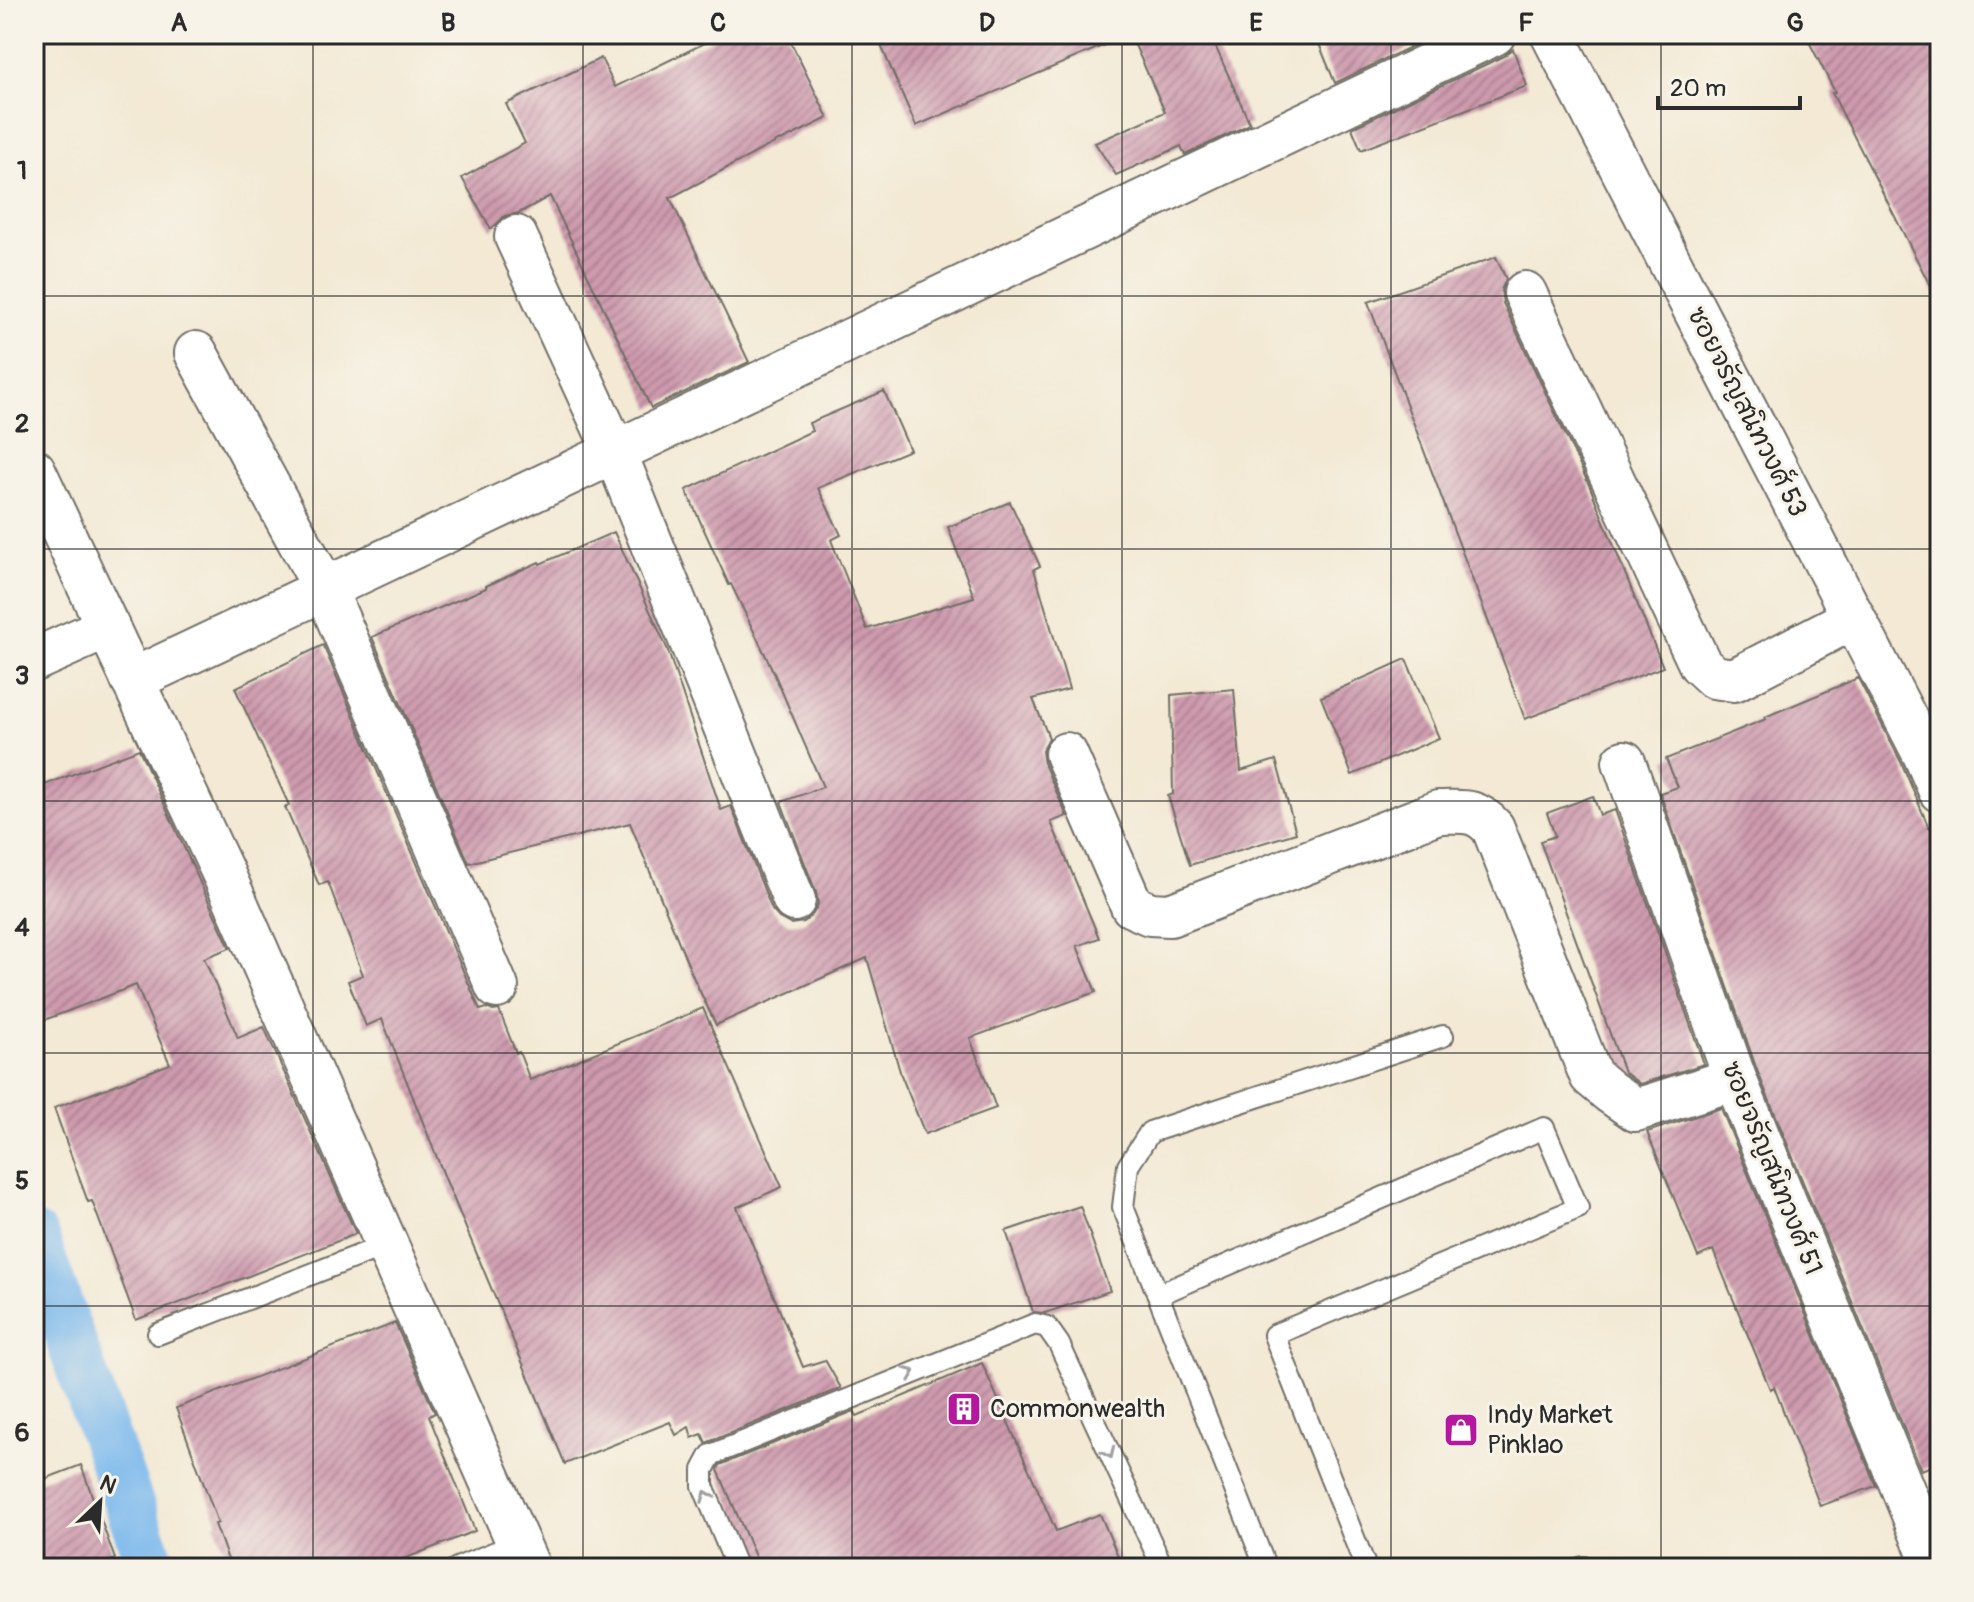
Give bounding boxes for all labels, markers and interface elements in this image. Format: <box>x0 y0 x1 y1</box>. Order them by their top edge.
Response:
text: A <box>171 7 188 39</box>
text: B <box>441 7 455 39</box>
text: C <box>710 7 726 39</box>
text: D <box>979 7 995 39</box>
text: E <box>1249 7 1263 39</box>
text: F <box>1518 7 1534 39</box>
text: G <box>1786 7 1804 39</box>
scale bar <box>1658 60 1800 110</box>
text: 20 m <box>1670 74 1726 103</box>
text: 1 <box>17 155 27 187</box>
street label: ซอยจรัญสนิทวงศ์ 53 <box>1680 301 1815 522</box>
text: 2 <box>15 408 29 440</box>
text: 3 <box>15 660 29 692</box>
text: 4 <box>14 912 30 944</box>
street label: ซอยจรัญสนิทวงศ์ 51 <box>1715 1056 1830 1279</box>
text: 5 <box>15 1165 29 1197</box>
one-way arrow <box>902 1366 916 1383</box>
building icon: Commonwealth <box>945 1390 983 1428</box>
place label: Commonwealth <box>990 1393 1165 1425</box>
place label: Indy Market Pinklao <box>1487 1399 1613 1461</box>
shop icon: Indy Market Pinklao <box>1442 1411 1480 1449</box>
text: 6 <box>14 1417 30 1449</box>
one-way arrow <box>1100 1444 1116 1459</box>
north arrow <box>60 1462 140 1542</box>
text: N <box>95 1469 121 1501</box>
one-way arrow <box>701 1490 717 1504</box>

